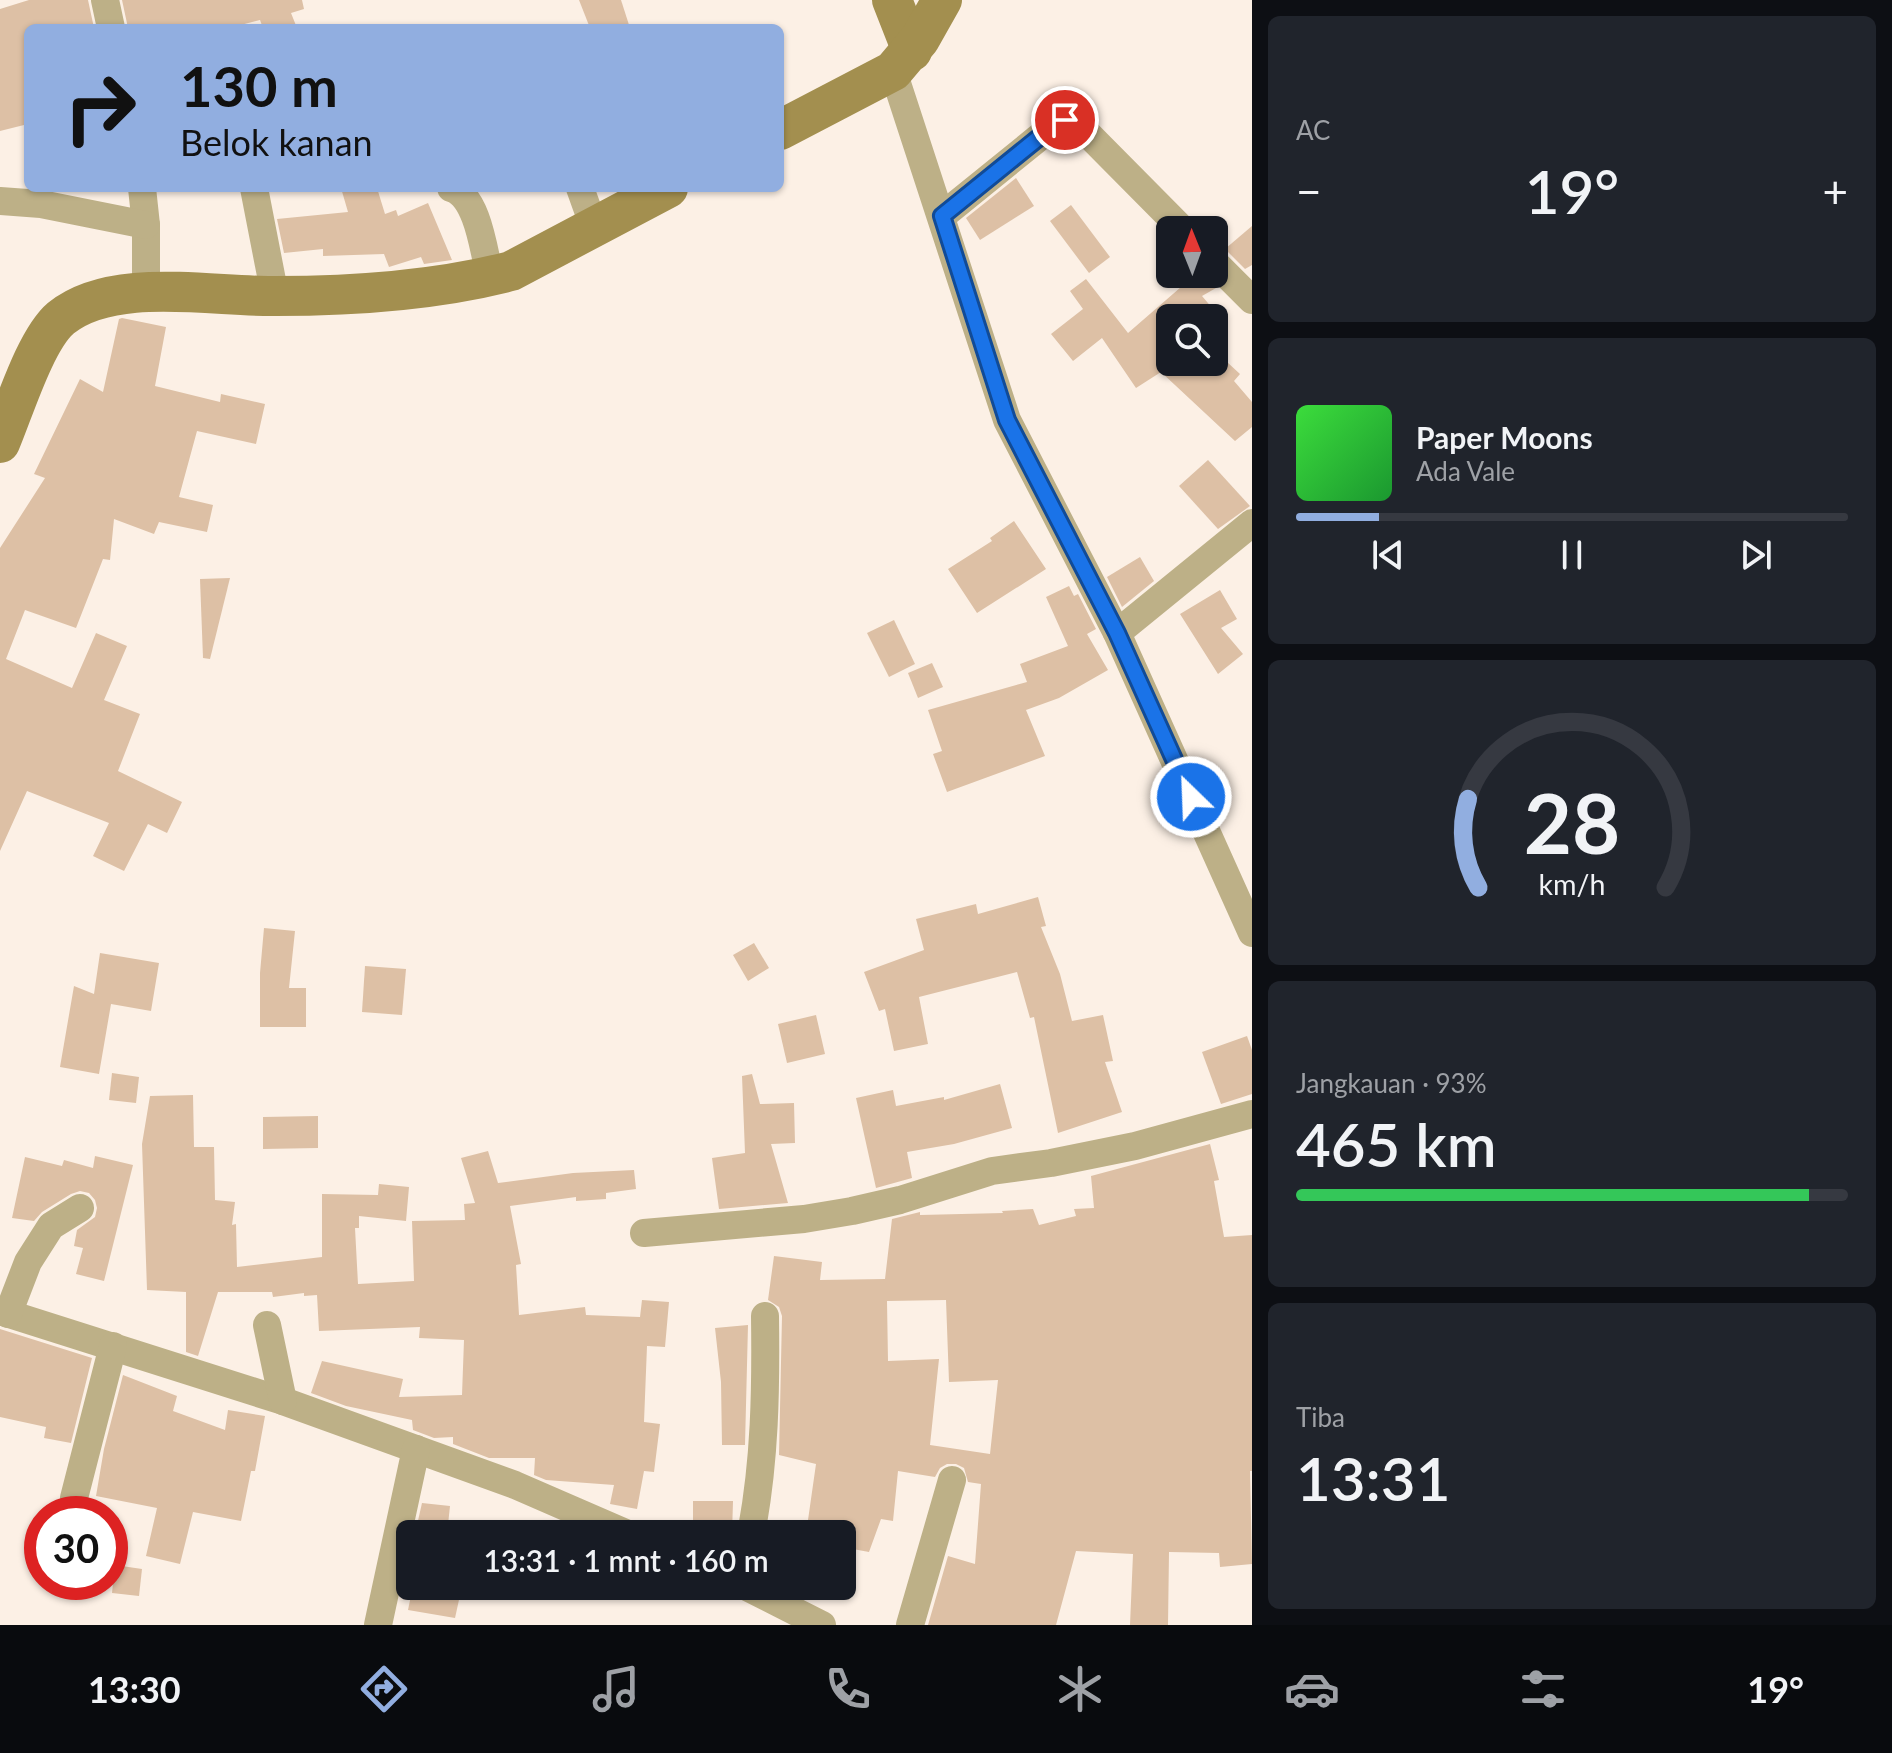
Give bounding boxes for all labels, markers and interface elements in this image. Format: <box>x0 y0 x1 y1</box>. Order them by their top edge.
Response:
text: 130 m <box>180 52 338 119</box>
icon: right <box>48 56 152 160</box>
pin <box>1031 86 1099 154</box>
icon: arrive <box>1043 98 1087 142</box>
text: AC <box>1296 114 1331 146</box>
text: Belok kanan <box>180 120 373 164</box>
text: 19° <box>1525 155 1619 227</box>
text: − <box>1296 165 1322 217</box>
text: + <box>1822 165 1848 217</box>
north arrow <box>1156 216 1228 288</box>
map controls <box>1156 216 1228 376</box>
button: search <box>1156 304 1228 376</box>
text: Paper Moons <box>1416 419 1593 455</box>
text: Ada Vale <box>1416 455 1515 487</box>
icon: previous <box>1366 533 1410 577</box>
icon: pause <box>1550 533 1594 577</box>
icon: next <box>1734 533 1778 577</box>
position arrow <box>1149 755 1233 839</box>
text: 28 <box>1524 772 1620 872</box>
text: km/h <box>1539 868 1605 902</box>
text: Jangkauan · 93% <box>1296 1067 1487 1099</box>
text: 465 km <box>1296 1108 1497 1180</box>
text: Tiba <box>1296 1401 1345 1433</box>
text: 13:31 <box>1296 1442 1450 1514</box>
speed limit sign: 30 <box>24 1496 128 1600</box>
text: 13:31 · 1 mnt · 160 m <box>483 1542 769 1578</box>
icon: directions <box>356 1661 412 1717</box>
icon: music <box>588 1661 644 1717</box>
icon: phone <box>820 1661 876 1717</box>
icon: climate <box>1052 1661 1108 1717</box>
icon: car <box>1284 1661 1340 1717</box>
icon: filters <box>1515 1661 1571 1717</box>
text: 13:30 <box>88 1667 181 1711</box>
text: 19° <box>1747 1667 1804 1711</box>

